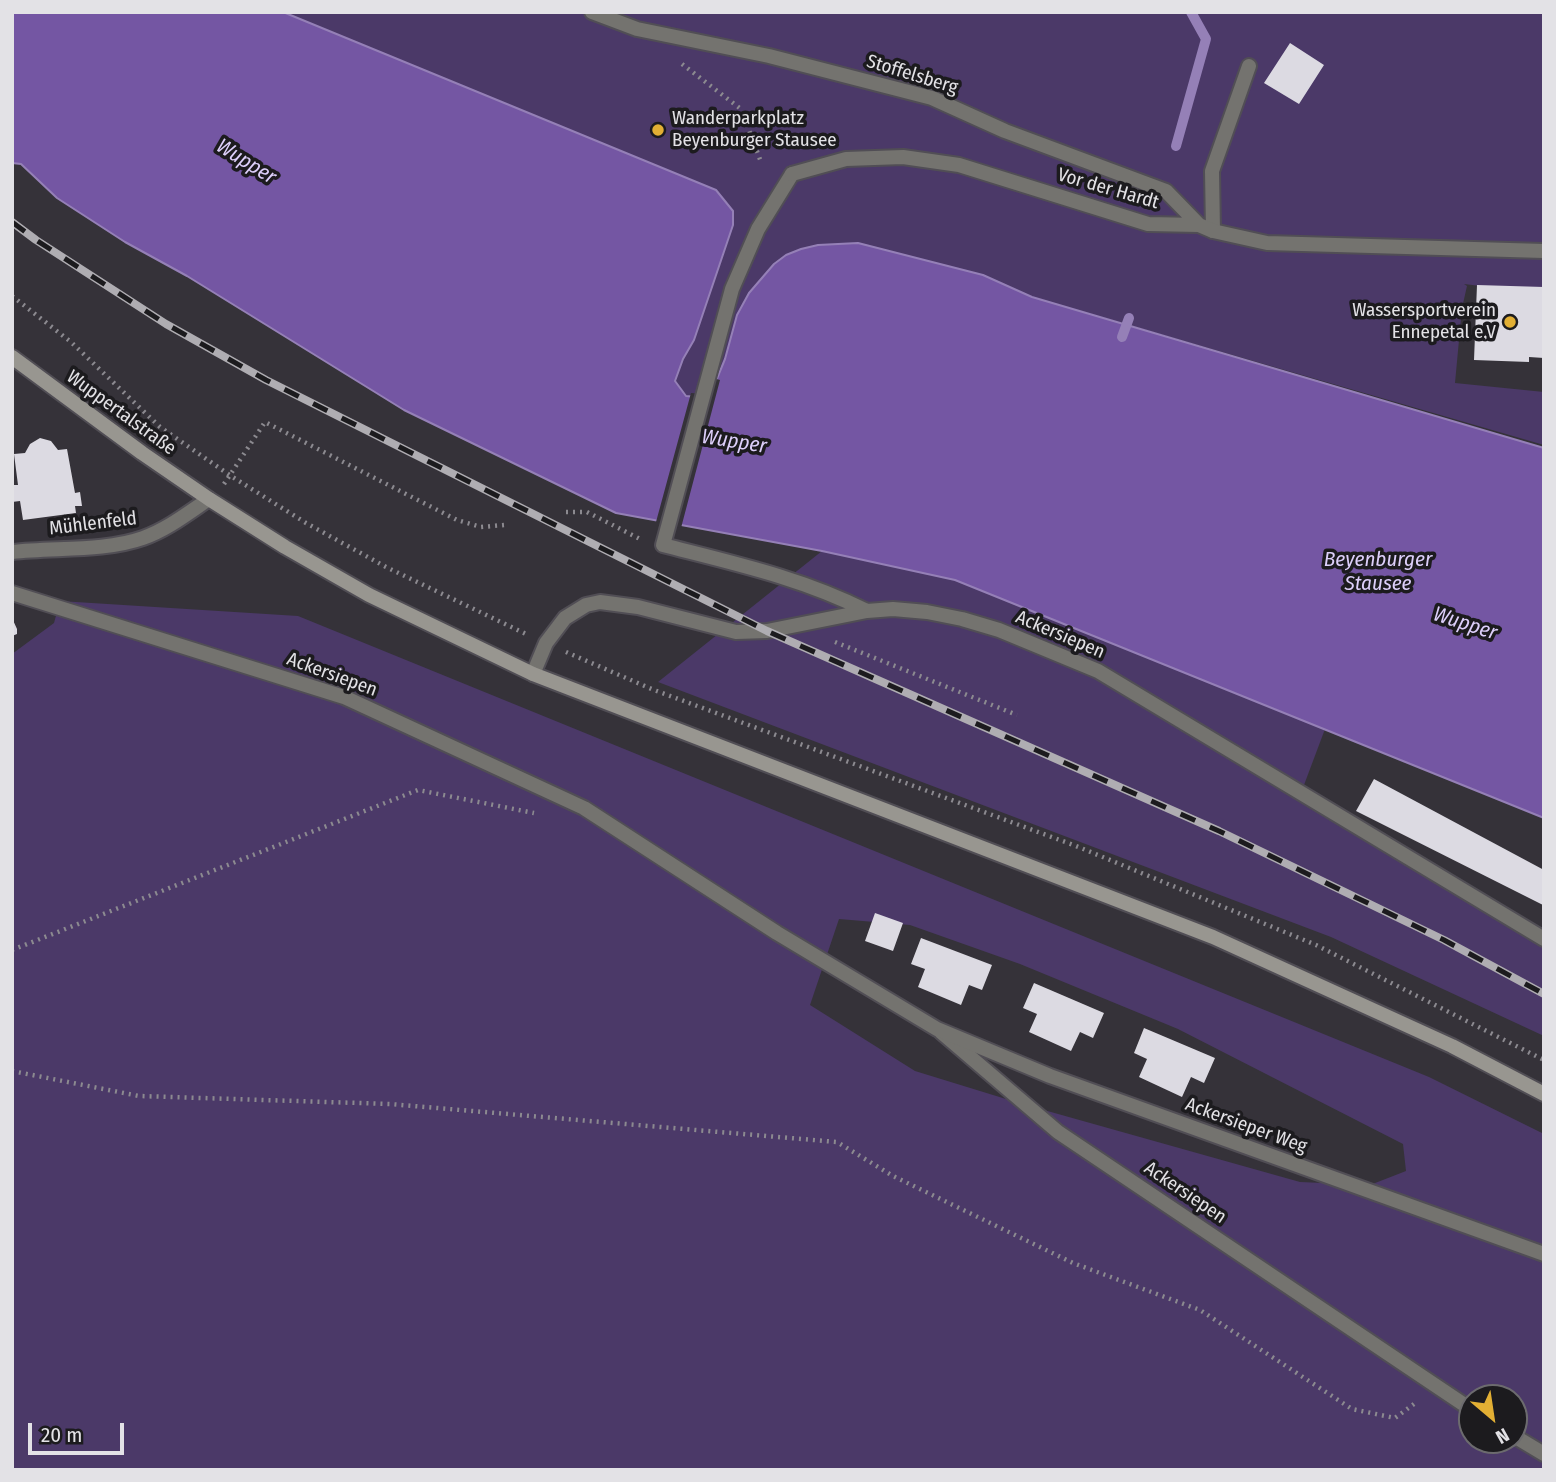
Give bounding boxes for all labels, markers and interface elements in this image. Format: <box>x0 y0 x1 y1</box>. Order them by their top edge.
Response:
street label: Stoffelsberg <box>864 50 960 100</box>
place label: Wanderparkplatz Beyenburger Stausee <box>672 108 837 152</box>
marker: Wanderparkplatz Beyenburger Stausee <box>650 122 666 138</box>
water label: Wupper <box>211 134 281 190</box>
street label: Vor der Hardt <box>1055 164 1161 214</box>
place label: Wassersportverein Ennepetal e.V <box>1352 300 1496 344</box>
marker: Wassersportverein Ennepetal e.V <box>1502 314 1518 330</box>
street label: Wuppertalstraße <box>62 366 180 460</box>
water label: Wupper <box>700 424 768 460</box>
street label: Mühlenfeld <box>48 507 138 541</box>
water label: Beyenburger Stausee <box>1324 547 1432 597</box>
water label: Wupper <box>1430 602 1500 646</box>
street label: Ackersiepen <box>1012 606 1108 664</box>
street label: Ackersiepen <box>284 648 380 702</box>
street label: Ackersieper Weg <box>1182 1093 1310 1159</box>
street label: Ackersiepen <box>1140 1157 1230 1229</box>
north arrow <box>1458 1384 1528 1454</box>
scale bar <box>32 1408 128 1452</box>
text: 20 m <box>41 1422 82 1448</box>
text: N <box>1492 1423 1513 1449</box>

